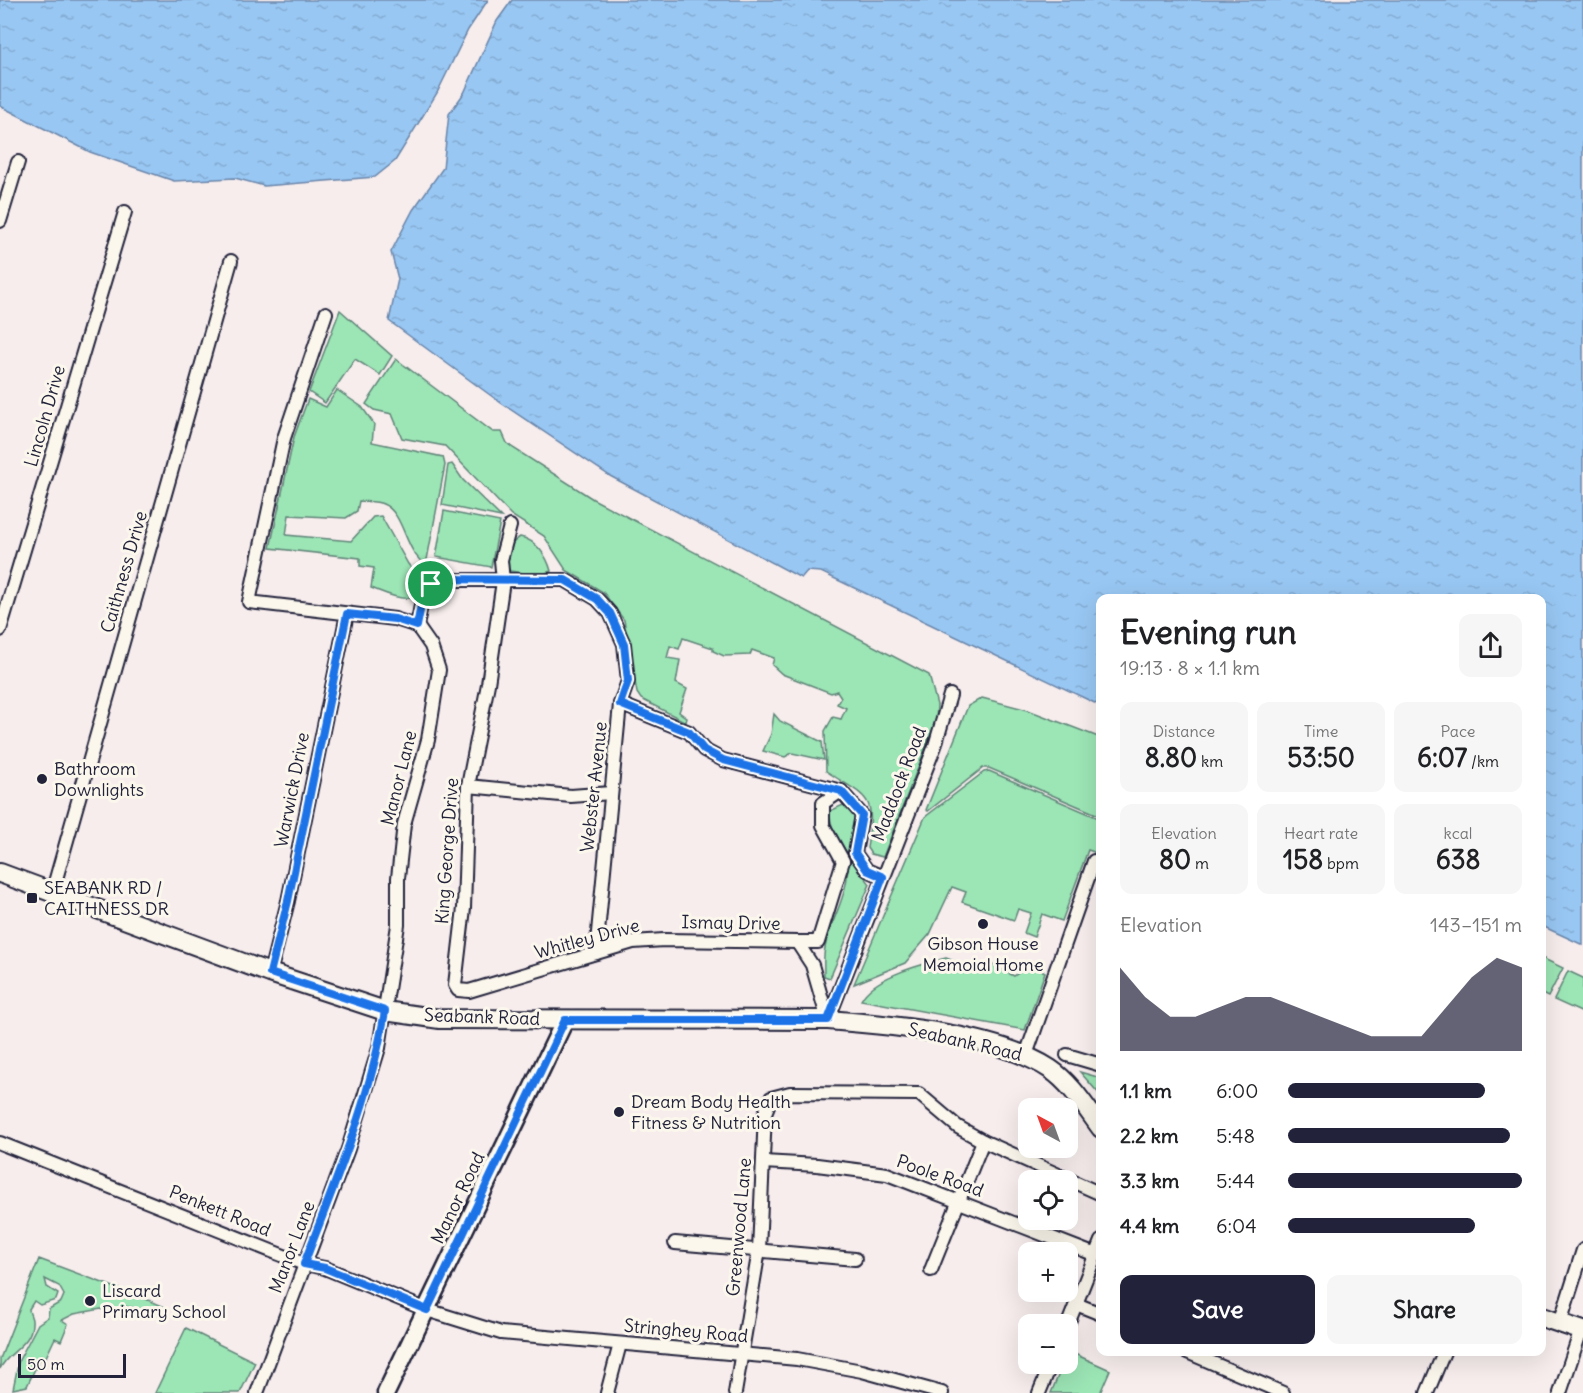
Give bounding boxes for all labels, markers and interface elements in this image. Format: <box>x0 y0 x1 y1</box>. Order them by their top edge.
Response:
street label: Lincoln Drive <box>19 362 70 469</box>
street label: Caithness Drive <box>95 508 152 636</box>
pin <box>405 558 456 609</box>
icon: arrive <box>414 567 447 600</box>
text: Evening run <box>1120 611 1296 653</box>
button: share <box>1459 614 1522 677</box>
text: 19:13 · 8 × 1.1 km <box>1120 655 1260 680</box>
street label: Webster Avenue <box>575 721 612 853</box>
text: Distance <box>1153 721 1215 741</box>
text: Time <box>1304 721 1338 741</box>
text: Pace <box>1441 721 1475 741</box>
street label: Maddock Road <box>866 723 931 844</box>
street label: Manor Lane <box>376 728 421 828</box>
street label: Warwick Drive <box>269 730 314 849</box>
text: 8.80 <box>1145 741 1197 774</box>
text: 53:50 <box>1287 741 1355 774</box>
text: 6:07 <box>1417 741 1467 774</box>
text: km <box>1197 751 1223 771</box>
text: /km <box>1467 751 1499 771</box>
place label: Bathroom Downlights <box>54 757 144 801</box>
marker: Bathroom Downlights <box>35 772 49 786</box>
street label: King George Drive <box>430 777 463 925</box>
text: Elevation <box>1151 823 1217 843</box>
text: Heart rate <box>1284 823 1358 843</box>
text: kcal <box>1444 823 1472 843</box>
text: 80 <box>1159 843 1191 876</box>
text: 158 <box>1283 843 1323 876</box>
text: 638 <box>1436 843 1480 876</box>
text: m <box>1191 853 1209 873</box>
text: bpm <box>1323 853 1359 873</box>
place label: SEABANK RD / CAITHNESS DR <box>44 876 169 920</box>
marker: SEABANK RD / CAITHNESS DR <box>25 891 39 905</box>
street label: Ismay Drive <box>681 910 781 935</box>
text: Elevation <box>1120 912 1202 937</box>
text: 143–151 m <box>1430 912 1522 937</box>
street label: Whitley Drive <box>532 913 642 964</box>
marker: Gibson House Memoial Home <box>976 917 990 931</box>
place label: Gibson House Memoial Home <box>922 932 1044 976</box>
street label: Seabank Road <box>423 1003 541 1030</box>
street label: Seabank Road <box>906 1017 1025 1066</box>
text: 1.1 km <box>1120 1078 1172 1103</box>
text: 6:00 <box>1216 1078 1258 1103</box>
place label: Dream Body Health Fitness & Nutrition <box>631 1090 791 1134</box>
north arrow <box>1018 1098 1078 1158</box>
map controls <box>1018 1098 1078 1374</box>
marker: Dream Body Health Fitness & Nutrition <box>612 1105 626 1119</box>
text: 2.2 km <box>1120 1123 1179 1148</box>
text: 5:48 <box>1216 1123 1255 1148</box>
street label: Manor Road <box>425 1148 490 1247</box>
street label: Poole Road <box>894 1149 987 1202</box>
street label: Greenwood Lane <box>721 1157 756 1297</box>
text: 3.3 km <box>1120 1168 1179 1193</box>
text: 5:44 <box>1216 1168 1255 1193</box>
button: locate <box>1018 1170 1078 1230</box>
street label: Penkett Road <box>166 1180 275 1242</box>
street label: Manor Lane <box>263 1197 320 1296</box>
text: 4.4 km <box>1120 1213 1179 1238</box>
text: 6:04 <box>1216 1213 1257 1238</box>
button: + <box>1018 1242 1078 1302</box>
button: Save <box>1120 1275 1315 1344</box>
button: Share <box>1327 1275 1522 1344</box>
place label: Liscard Primary School <box>102 1279 226 1323</box>
marker: Liscard Primary School <box>83 1294 97 1308</box>
street label: Stringhey Road <box>623 1314 749 1347</box>
button: − <box>1018 1314 1078 1374</box>
scale bar <box>18 1351 126 1378</box>
text: 50 m <box>27 1354 65 1374</box>

